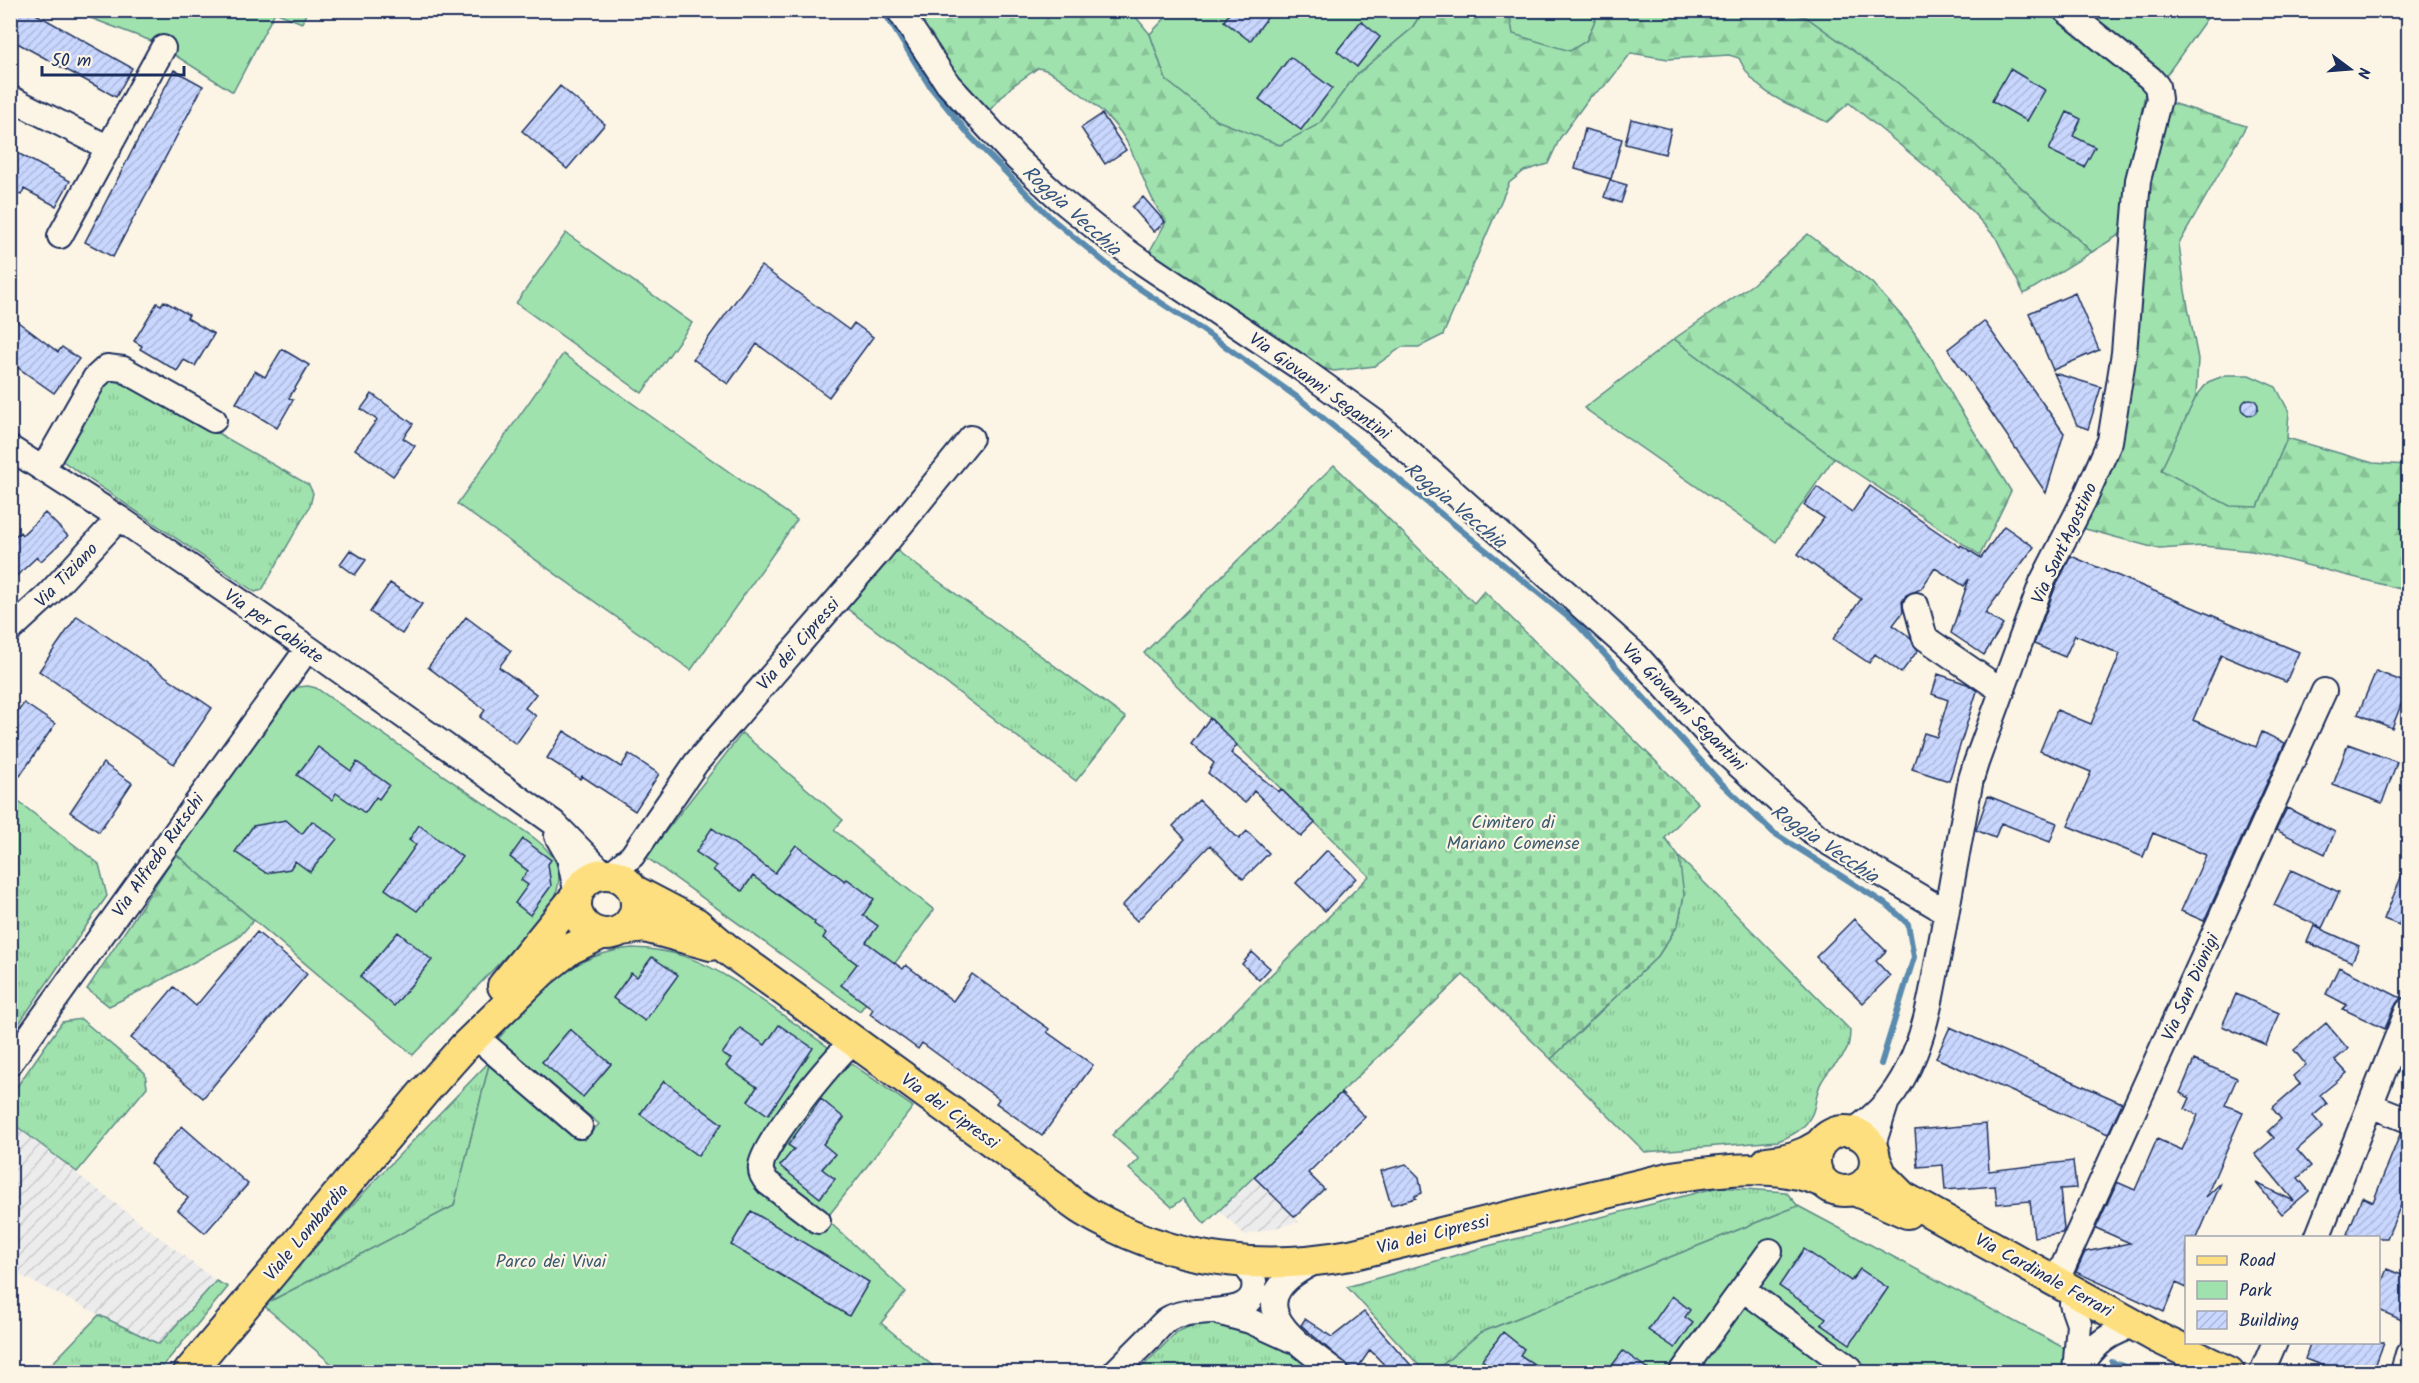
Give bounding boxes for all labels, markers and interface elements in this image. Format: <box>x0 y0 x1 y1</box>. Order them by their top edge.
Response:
scale bar <box>42 39 184 77</box>
north arrow <box>2320 39 2380 99</box>
text: 50 m <box>51 47 91 76</box>
text: N <box>2350 64 2376 81</box>
water label: Roggia Vecchia <box>1014 158 1129 266</box>
street label: Via Giovanni Segantini <box>1242 326 1397 449</box>
water label: Roggia Vecchia <box>1396 455 1514 559</box>
street label: Via Sant'Agostino <box>2025 478 2106 609</box>
street label: Via Tiziano <box>28 537 106 616</box>
street label: Via per Cabiate <box>217 582 329 672</box>
street label: Via dei Cipressi <box>750 591 848 698</box>
street label: Via Giovanni Segantini <box>1614 637 1753 779</box>
street label: Via Alfredo Rutschi <box>106 787 213 924</box>
water label: Roggia Vecchia <box>1763 797 1886 894</box>
park label: Cimitero di Mariano Comense <box>1446 809 1580 859</box>
street label: Via San Dionigi <box>2155 928 2228 1046</box>
street label: Via dei Cipressi <box>894 1067 1005 1158</box>
street label: Viale Lombardia <box>258 1178 357 1288</box>
street label: Via dei Cipressi <box>1374 1207 1494 1263</box>
street label: Via Cardinale Ferrari <box>1969 1226 2118 1327</box>
legend <box>2185 1236 2380 1344</box>
text: Road <box>2239 1247 2276 1276</box>
park label: Parco dei Vivai <box>496 1248 607 1277</box>
text: Park <box>2239 1277 2272 1306</box>
text: Building <box>2239 1307 2299 1336</box>

